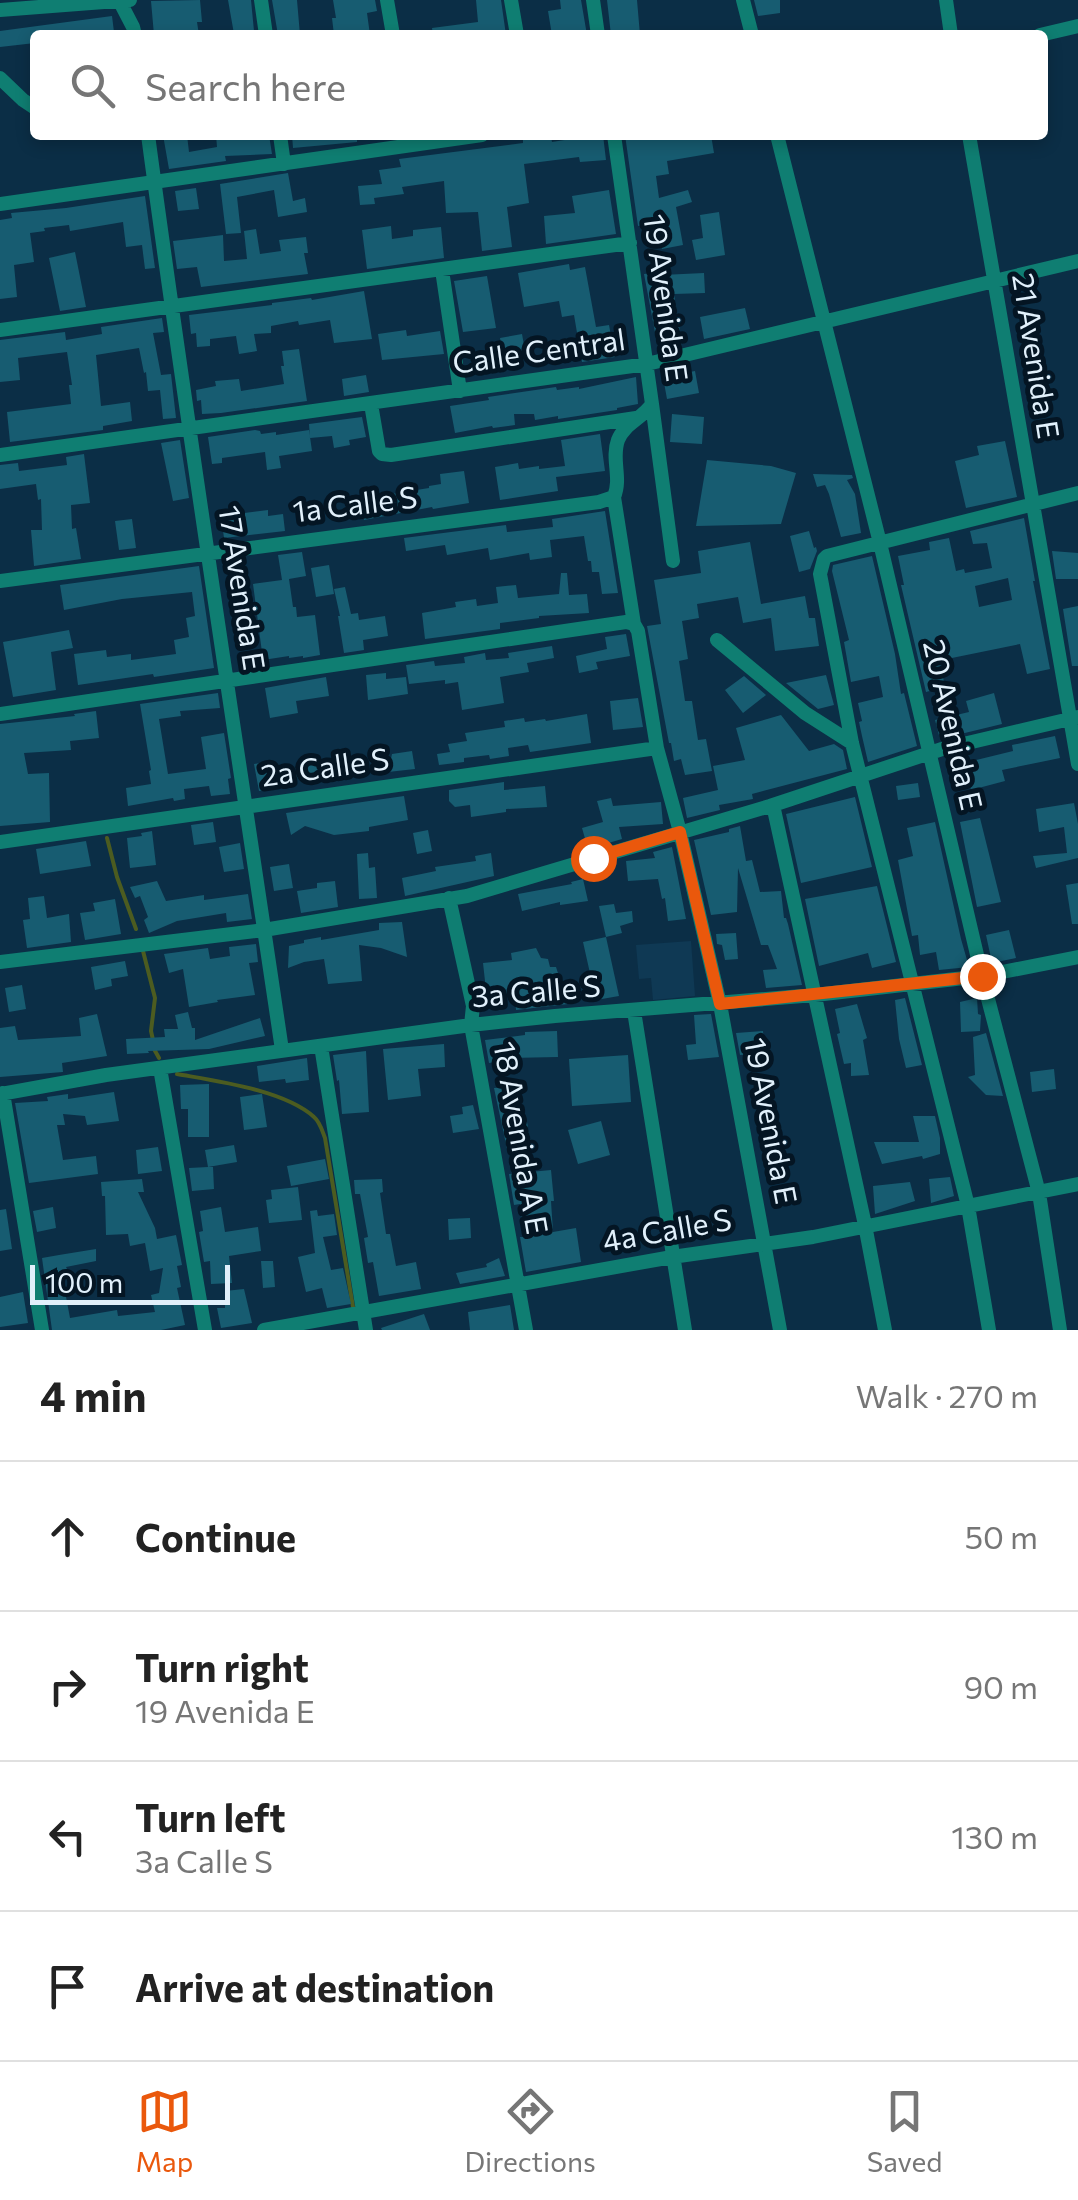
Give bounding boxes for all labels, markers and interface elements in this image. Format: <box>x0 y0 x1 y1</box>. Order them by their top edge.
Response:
search box <box>30 30 1048 140</box>
icon: search <box>65 58 120 113</box>
text: Search here <box>145 62 346 109</box>
street label: 19 Avenida E <box>637 212 698 384</box>
street label: 21 Avenida E <box>1006 270 1069 441</box>
street label: Calle Central <box>450 319 627 380</box>
street label: 1a Calle S <box>290 477 419 528</box>
street label: 17 Avenida E <box>212 503 275 673</box>
street label: 20 Avenida E <box>917 636 992 813</box>
street label: 2a Calle S <box>258 738 391 793</box>
route start <box>571 836 617 882</box>
route end <box>960 954 1006 1000</box>
street label: 3a Calle S <box>470 965 602 1014</box>
street label: 19 Avenida E <box>738 1034 807 1207</box>
street label: 18 Avenida A E <box>487 1038 558 1237</box>
street label: 4a Calle S <box>599 1199 734 1258</box>
scale bar <box>30 1260 230 1304</box>
text: 100 m <box>45 1265 123 1299</box>
text: 4 min <box>40 1369 146 1421</box>
text: Walk · 270 m <box>856 1375 1038 1415</box>
icon: ahead <box>40 1509 95 1564</box>
text: Continue <box>135 1513 296 1560</box>
text: 50 m <box>965 1516 1038 1556</box>
text: Turn right <box>135 1643 309 1690</box>
icon: right <box>40 1659 95 1714</box>
text: 90 m <box>964 1666 1038 1706</box>
text: 19 Avenida E <box>135 1690 315 1730</box>
text: Turn left <box>135 1793 286 1840</box>
icon: left <box>40 1809 95 1864</box>
text: 130 m <box>951 1816 1038 1856</box>
text: 3a Calle S <box>135 1840 273 1880</box>
icon: arrive <box>40 1959 95 2014</box>
text: Arrive at destination <box>135 1963 494 2010</box>
tab: Map <box>136 2084 193 2178</box>
tab: Directions <box>464 2084 596 2178</box>
tab: Saved <box>867 2084 942 2178</box>

